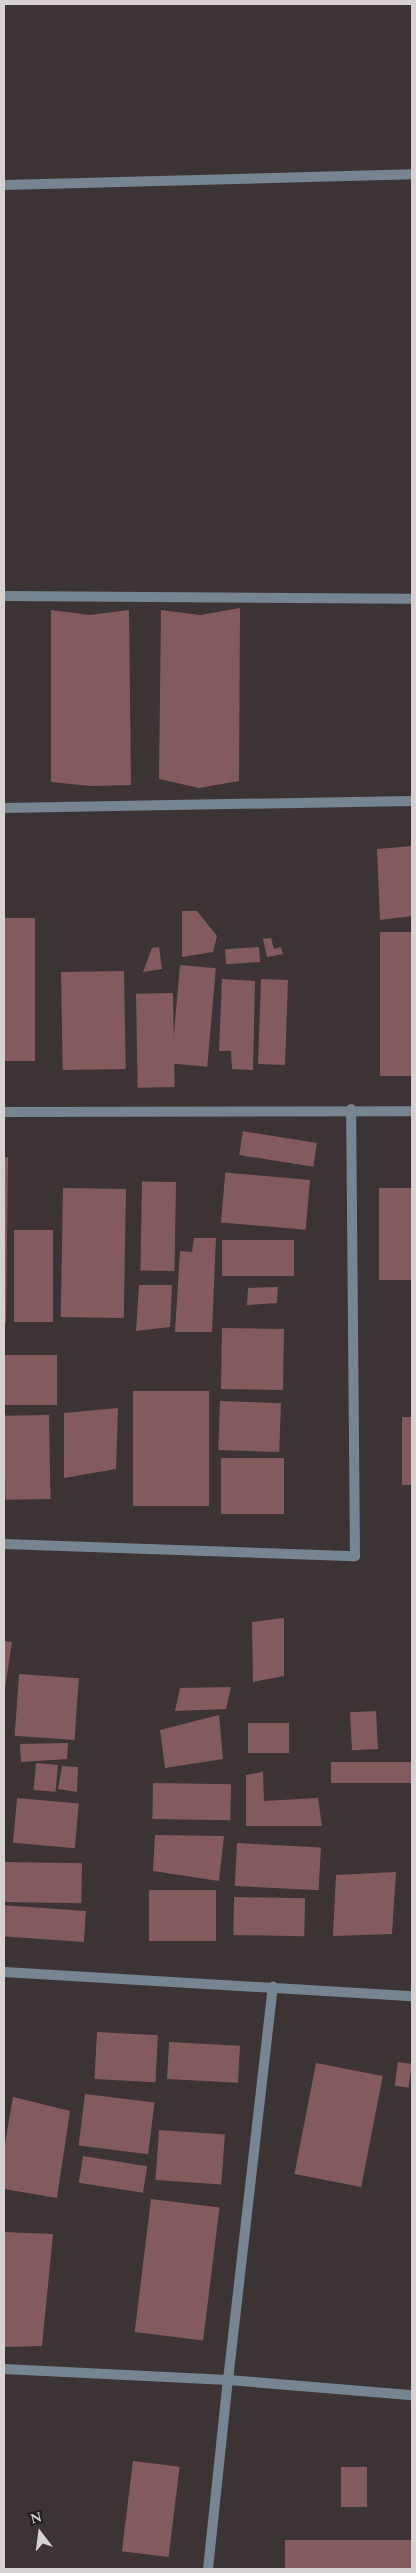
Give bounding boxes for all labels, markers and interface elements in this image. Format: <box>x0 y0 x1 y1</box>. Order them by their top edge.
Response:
text: N <box>28 2506 44 2530</box>
north arrow <box>15 2508 65 2558</box>

